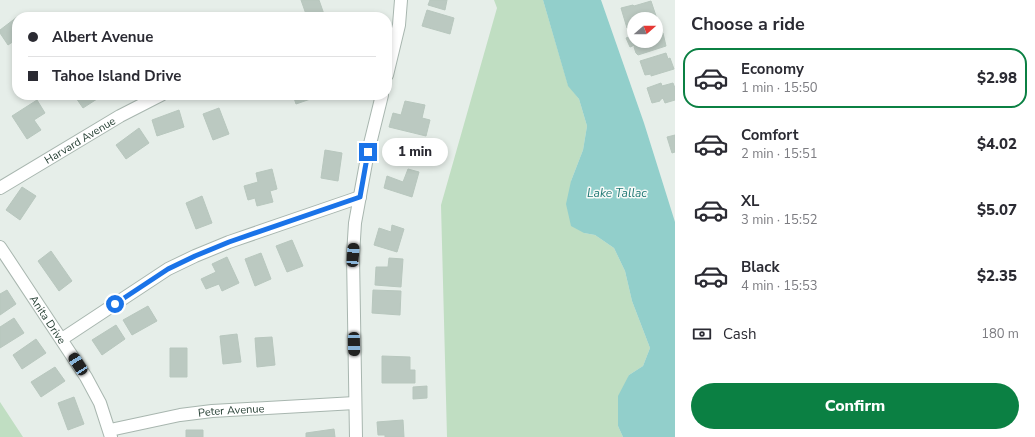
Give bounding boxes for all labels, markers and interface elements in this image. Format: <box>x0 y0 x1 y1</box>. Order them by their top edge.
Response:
north arrow <box>627 12 663 48</box>
map controls <box>627 12 663 48</box>
text: Choose a ride <box>691 12 805 36</box>
text: Albert Avenue <box>52 27 153 47</box>
text: Economy <box>741 59 804 79</box>
icon: car <box>693 60 729 96</box>
text: Tahoe Island Drive <box>52 66 181 86</box>
text: $2.98 <box>977 68 1017 88</box>
text: 1 min · 15:50 <box>741 79 817 97</box>
street label: Harvard Avenue <box>41 113 118 167</box>
text: Comfort <box>741 125 798 145</box>
icon: car <box>693 126 729 162</box>
text: $4.02 <box>977 134 1017 154</box>
callout: 1 min <box>382 138 448 166</box>
route end <box>359 143 377 161</box>
text: 1 min <box>398 143 432 161</box>
text: 2 min · 15:51 <box>741 145 817 163</box>
water label: Lake Tallac <box>587 185 647 201</box>
text: XL <box>741 191 760 211</box>
icon: car <box>693 192 729 228</box>
text: $5.07 <box>977 200 1017 220</box>
text: 3 min · 15:52 <box>741 211 817 229</box>
car <box>346 243 360 267</box>
text: Black <box>741 257 779 277</box>
icon: car <box>693 258 729 294</box>
text: $2.35 <box>977 266 1017 286</box>
text: 4 min · 15:53 <box>741 277 817 295</box>
street label: Anita Drive <box>26 292 70 347</box>
route start <box>106 295 124 313</box>
icon: cash <box>691 323 713 345</box>
text: Cash <box>723 324 757 344</box>
text: 180 m <box>981 325 1019 343</box>
car <box>348 332 360 356</box>
car <box>66 351 90 377</box>
button: Confirm <box>691 383 1019 429</box>
street label: Peter Avenue <box>197 401 265 420</box>

